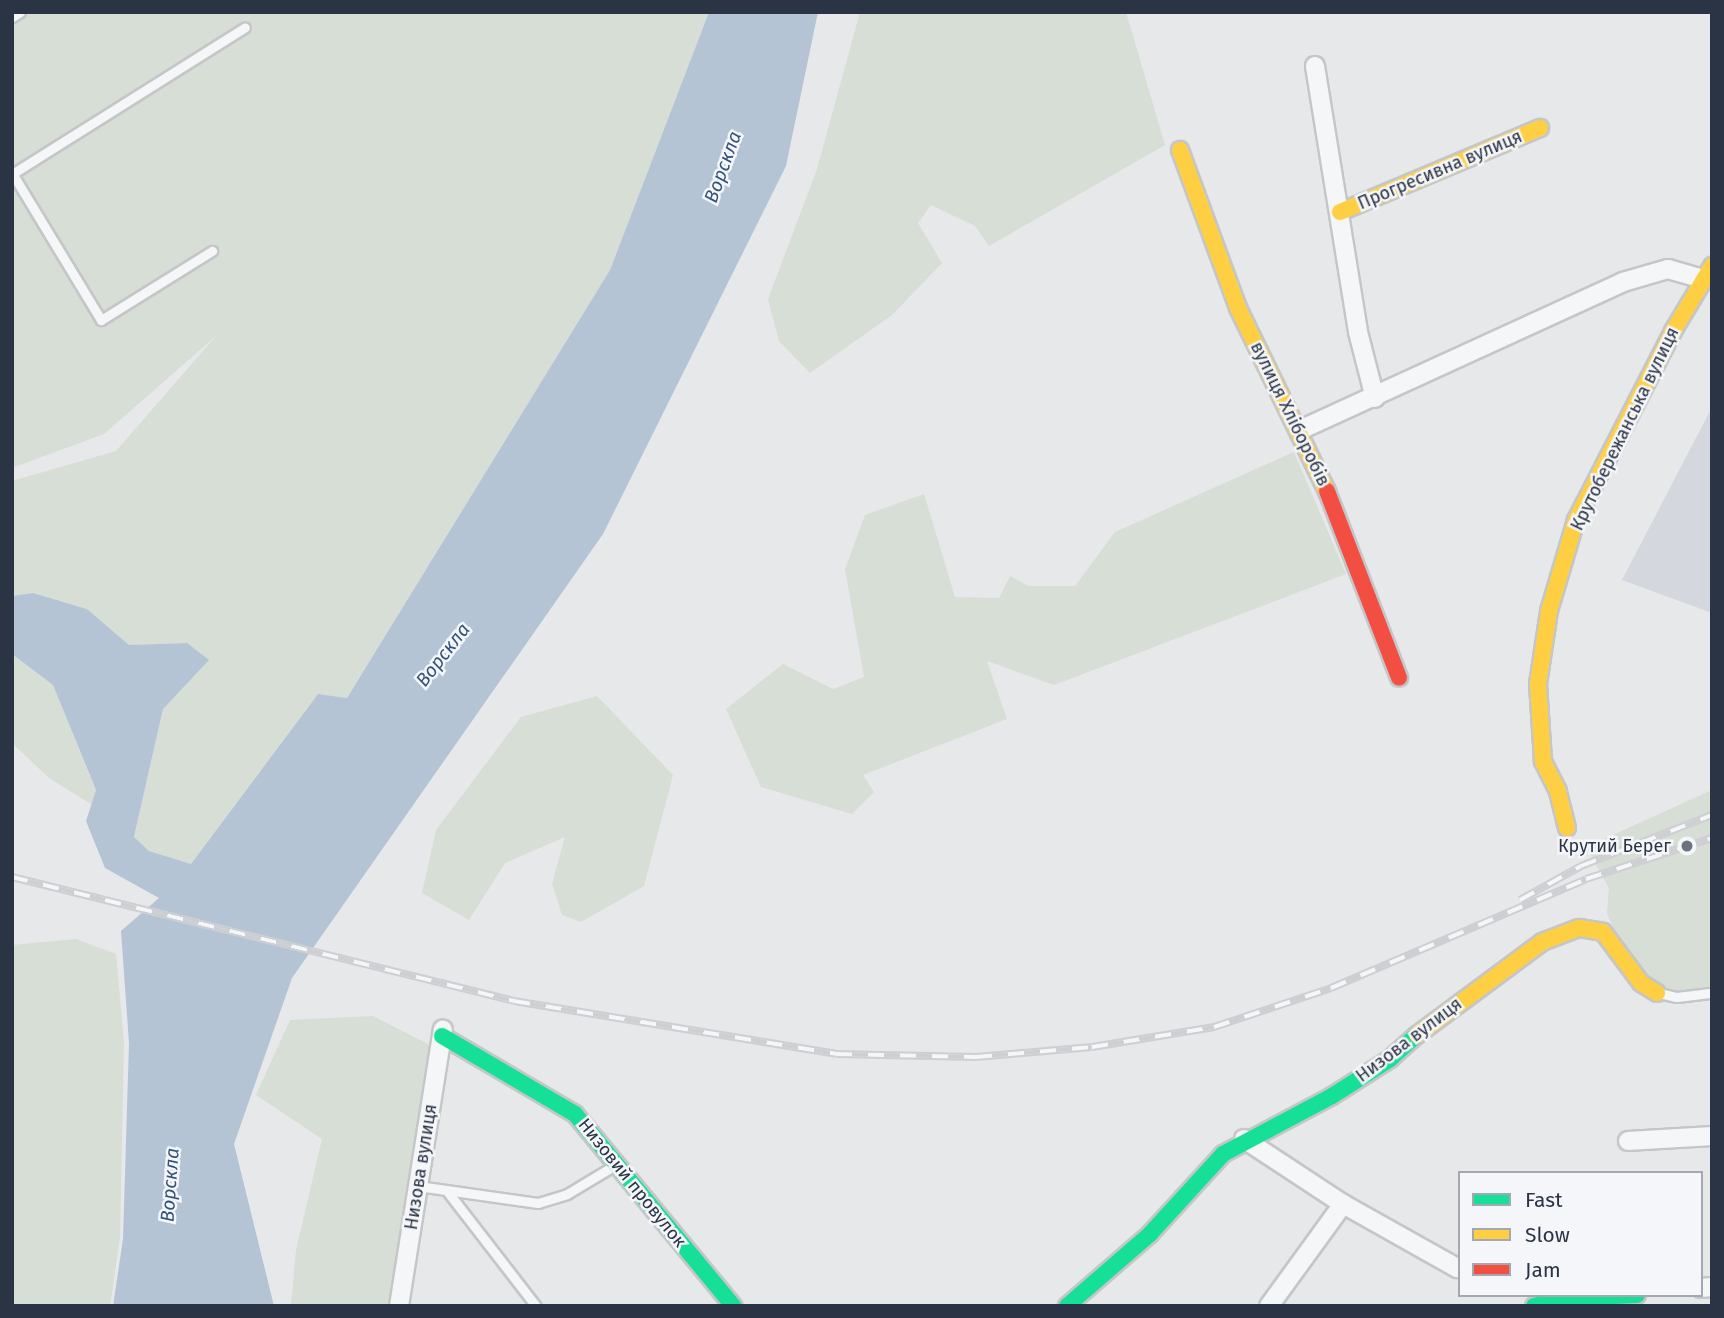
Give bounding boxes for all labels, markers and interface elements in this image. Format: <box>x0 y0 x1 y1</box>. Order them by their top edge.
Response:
street label: Прогресивна вулиця <box>1355 126 1525 214</box>
water label: Ворскла <box>700 128 746 206</box>
street label: Крутобережанська вулиця <box>1566 324 1684 534</box>
street label: вулиця Хліборобів <box>1246 338 1334 490</box>
water label: Ворскла <box>411 619 475 691</box>
place label: Крутий Берег <box>1558 835 1671 857</box>
marker: Крутий Берег <box>1677 836 1697 856</box>
street label: Низова вулиця <box>1352 993 1466 1087</box>
street label: Низова вулиця <box>400 1102 442 1232</box>
street label: Низовий провулок <box>573 1114 691 1252</box>
water label: Ворскла <box>156 1147 184 1223</box>
legend <box>1458 1171 1703 1297</box>
text: Fast <box>1525 1187 1563 1213</box>
text: Slow <box>1525 1222 1570 1248</box>
text: Jam <box>1525 1257 1561 1283</box>

